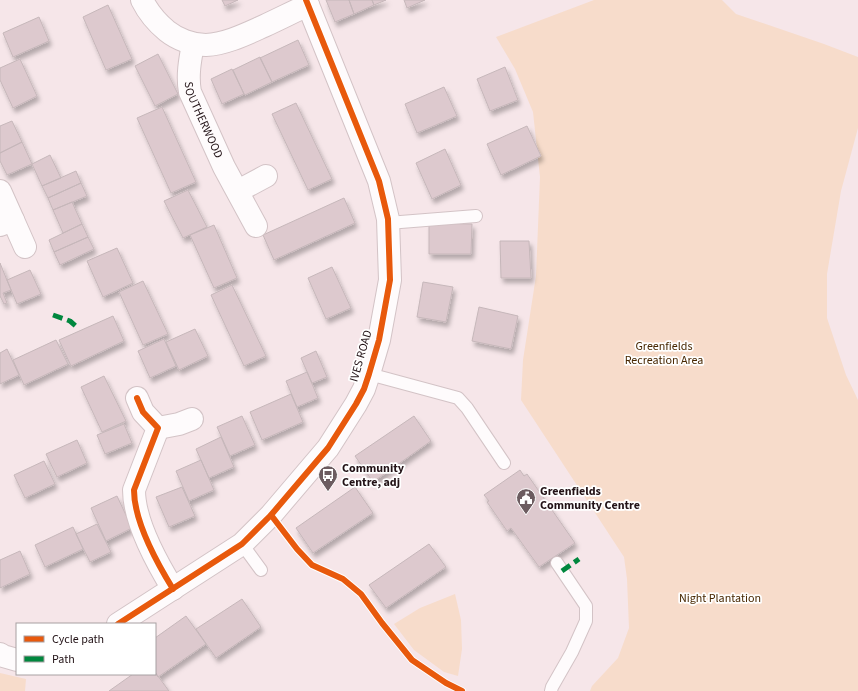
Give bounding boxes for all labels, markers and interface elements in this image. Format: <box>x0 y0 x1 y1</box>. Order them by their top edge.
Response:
street label: SOUTHERWOOD <box>180 81 227 161</box>
street label: IVES ROAD <box>346 328 376 384</box>
park label: Greenfields Recreation Area <box>625 338 703 369</box>
place label: Community Centre, adj <box>342 460 405 491</box>
bus stop icon: Community Centre, adj <box>317 464 339 492</box>
place label: Greenfields Community Centre <box>540 483 640 514</box>
public building icon: Greenfields Community Centre <box>515 487 537 515</box>
park label: Night Plantation <box>679 590 761 607</box>
legend <box>16 623 156 675</box>
text: Cycle path <box>52 631 104 648</box>
text: Path <box>52 651 75 668</box>

